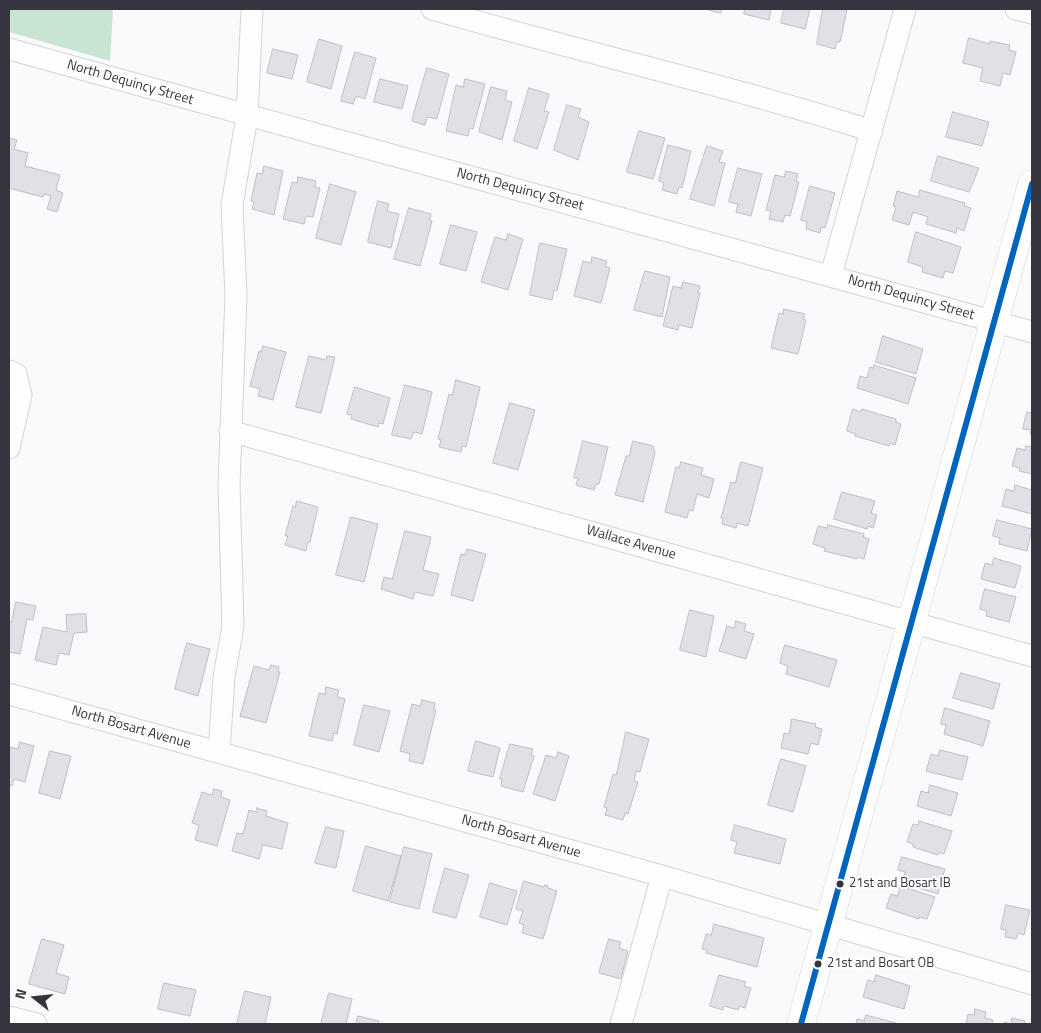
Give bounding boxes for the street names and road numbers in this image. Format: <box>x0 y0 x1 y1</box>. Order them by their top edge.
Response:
street label: North Dequincy Street <box>65 57 195 109</box>
street label: North Dequincy Street <box>455 165 585 215</box>
street label: North Dequincy Street <box>846 272 976 324</box>
street label: Wallace Avenue <box>584 522 678 564</box>
street label: North Bosart Avenue <box>69 703 193 753</box>
street label: North Bosart Avenue <box>459 812 583 862</box>

